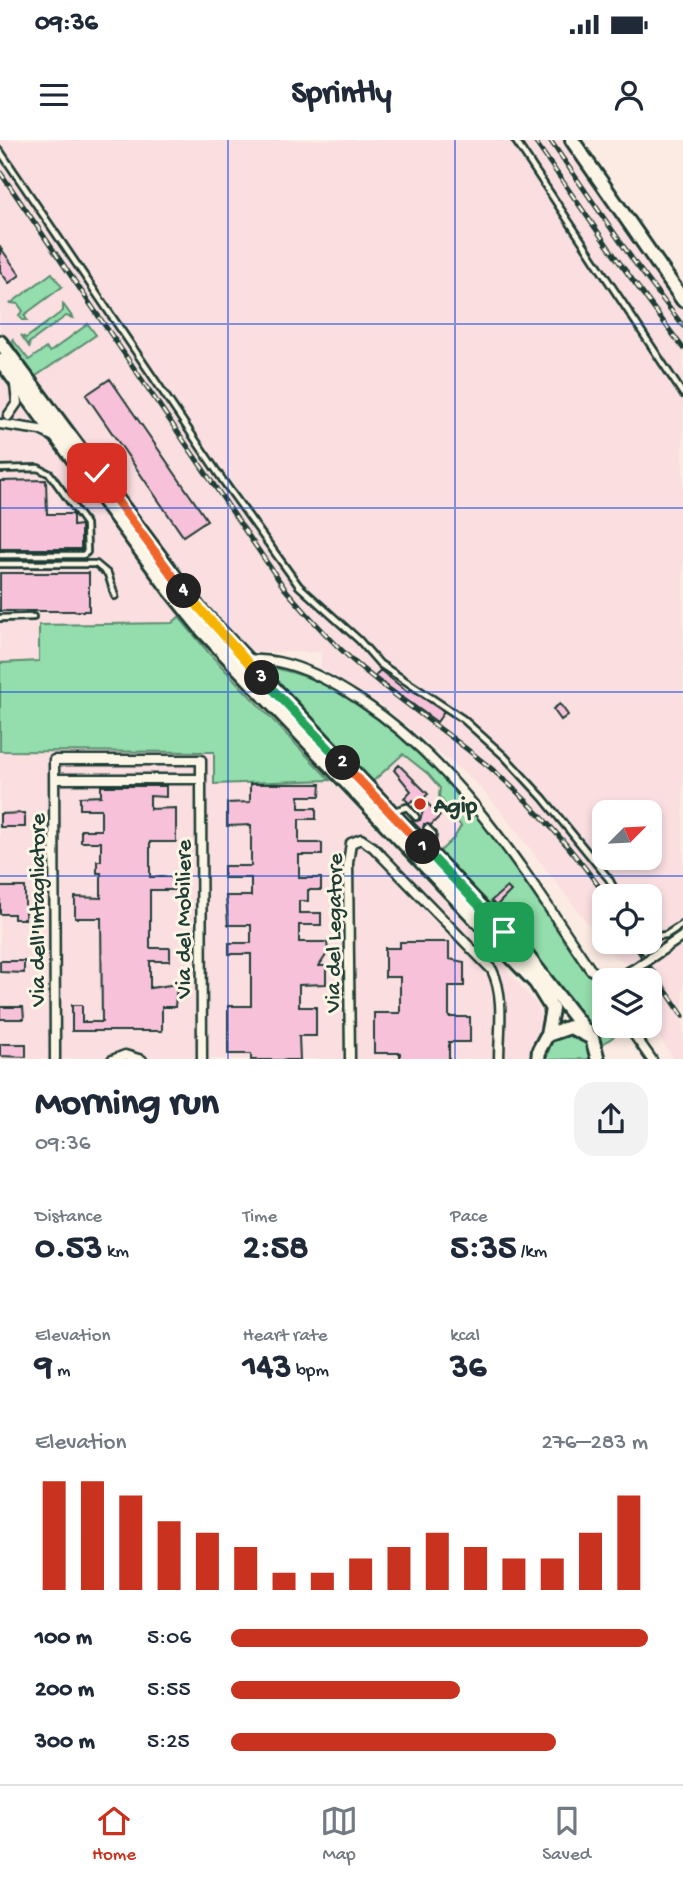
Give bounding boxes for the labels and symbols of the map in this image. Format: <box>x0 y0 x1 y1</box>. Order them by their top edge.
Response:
pin <box>67 443 127 503</box>
pin: 4 <box>166 574 202 608</box>
pin: 3 <box>244 660 280 696</box>
pin: 2 <box>326 746 360 780</box>
place label: Agip <box>433 794 478 821</box>
marker: Agip <box>412 796 428 812</box>
north arrow <box>592 800 662 870</box>
street label: Via dell'Intagliatore <box>26 812 53 1008</box>
pin: 1 <box>406 830 440 864</box>
street label: Via del Mobiliere <box>172 838 199 999</box>
street label: Via del Legatore <box>321 852 350 1014</box>
pin <box>474 902 534 962</box>

